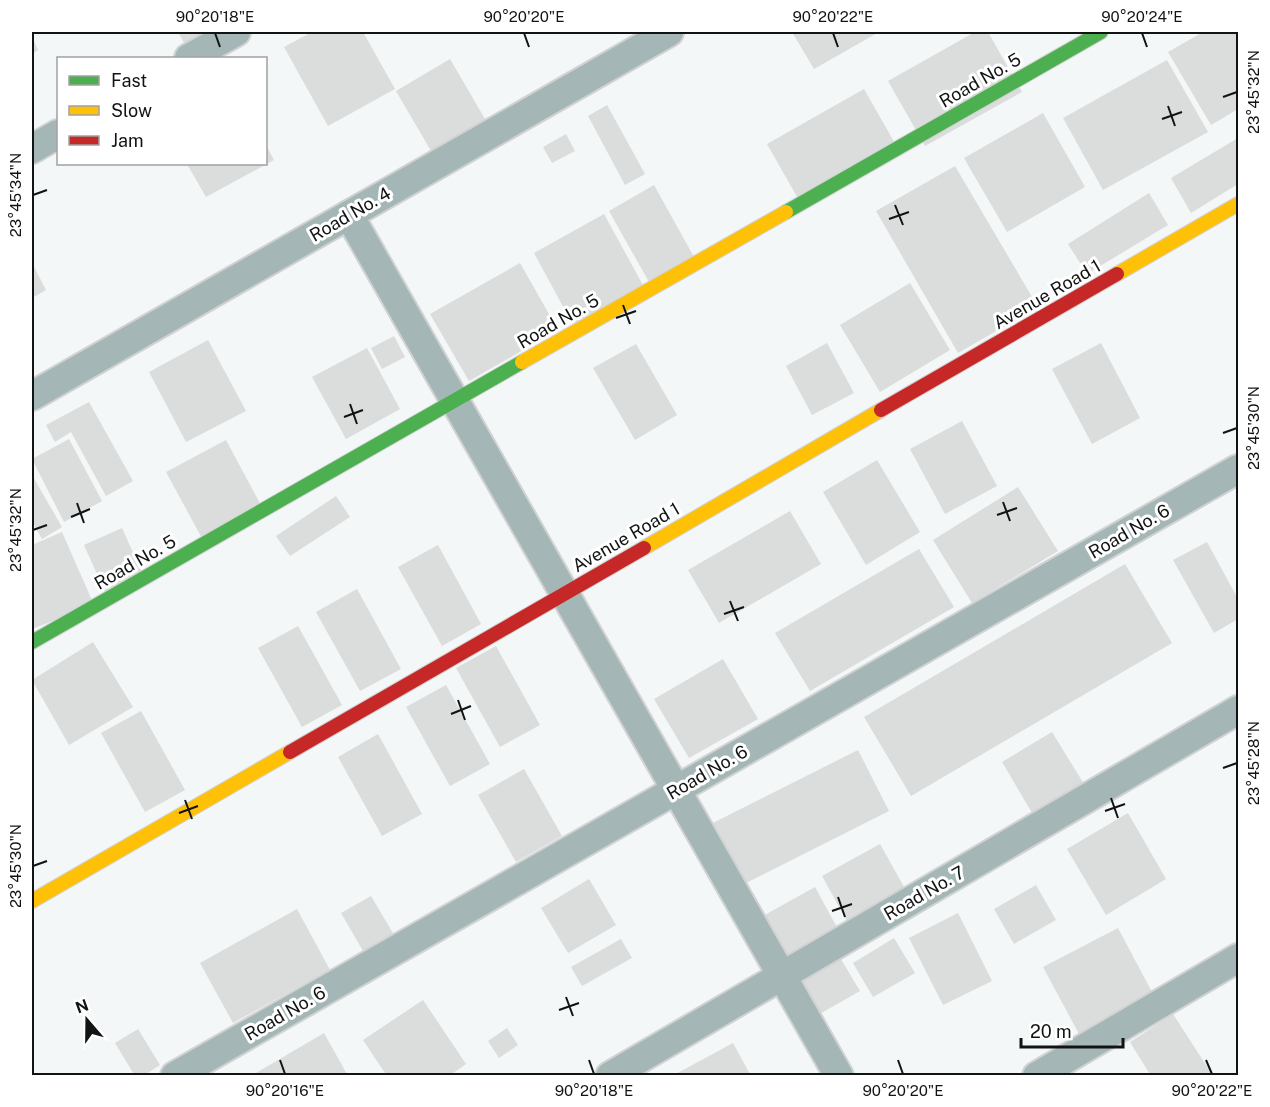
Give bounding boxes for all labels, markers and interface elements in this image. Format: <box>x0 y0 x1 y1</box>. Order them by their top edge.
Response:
text: 90°20'18"E <box>176 8 254 25</box>
text: 90°20'20"E <box>483 8 565 25</box>
text: 90°20'22"E <box>793 8 873 25</box>
text: 90°20'24"E <box>1101 8 1183 25</box>
street label: Road No. 5 <box>936 48 1024 112</box>
text: 23°45'32"N <box>1245 50 1262 134</box>
legend <box>57 57 267 165</box>
text: Fast <box>111 70 147 91</box>
text: Slow <box>111 100 152 121</box>
text: Jam <box>111 130 144 151</box>
text: 23°45'34"N <box>7 153 24 237</box>
street label: Road No. 4 <box>306 182 394 246</box>
street label: Avenue Road 1 <box>990 255 1104 333</box>
street label: Road No. 5 <box>514 289 602 353</box>
text: 23°45'30"N <box>1245 386 1262 470</box>
text: 23°45'32"N <box>7 488 24 572</box>
street label: Avenue Road 1 <box>569 498 683 576</box>
street label: Road No. 6 <box>1085 499 1173 563</box>
street label: Road No. 5 <box>91 530 179 594</box>
text: 23°45'28"N <box>1245 721 1262 805</box>
street label: Road No. 6 <box>663 740 751 804</box>
text: 23°45'30"N <box>7 824 24 908</box>
street label: Road No. 7 <box>880 861 968 925</box>
street label: Road No. 6 <box>241 981 329 1045</box>
north arrow <box>57 990 117 1050</box>
text: N <box>73 995 91 1017</box>
scale bar <box>1021 1011 1123 1049</box>
text: 20 m <box>1030 1021 1072 1042</box>
text: 90°20'16"E <box>246 1082 324 1099</box>
text: 90°20'18"E <box>555 1082 633 1099</box>
text: 90°20'20"E <box>862 1082 944 1099</box>
text: 90°20'22"E <box>1172 1082 1252 1099</box>

